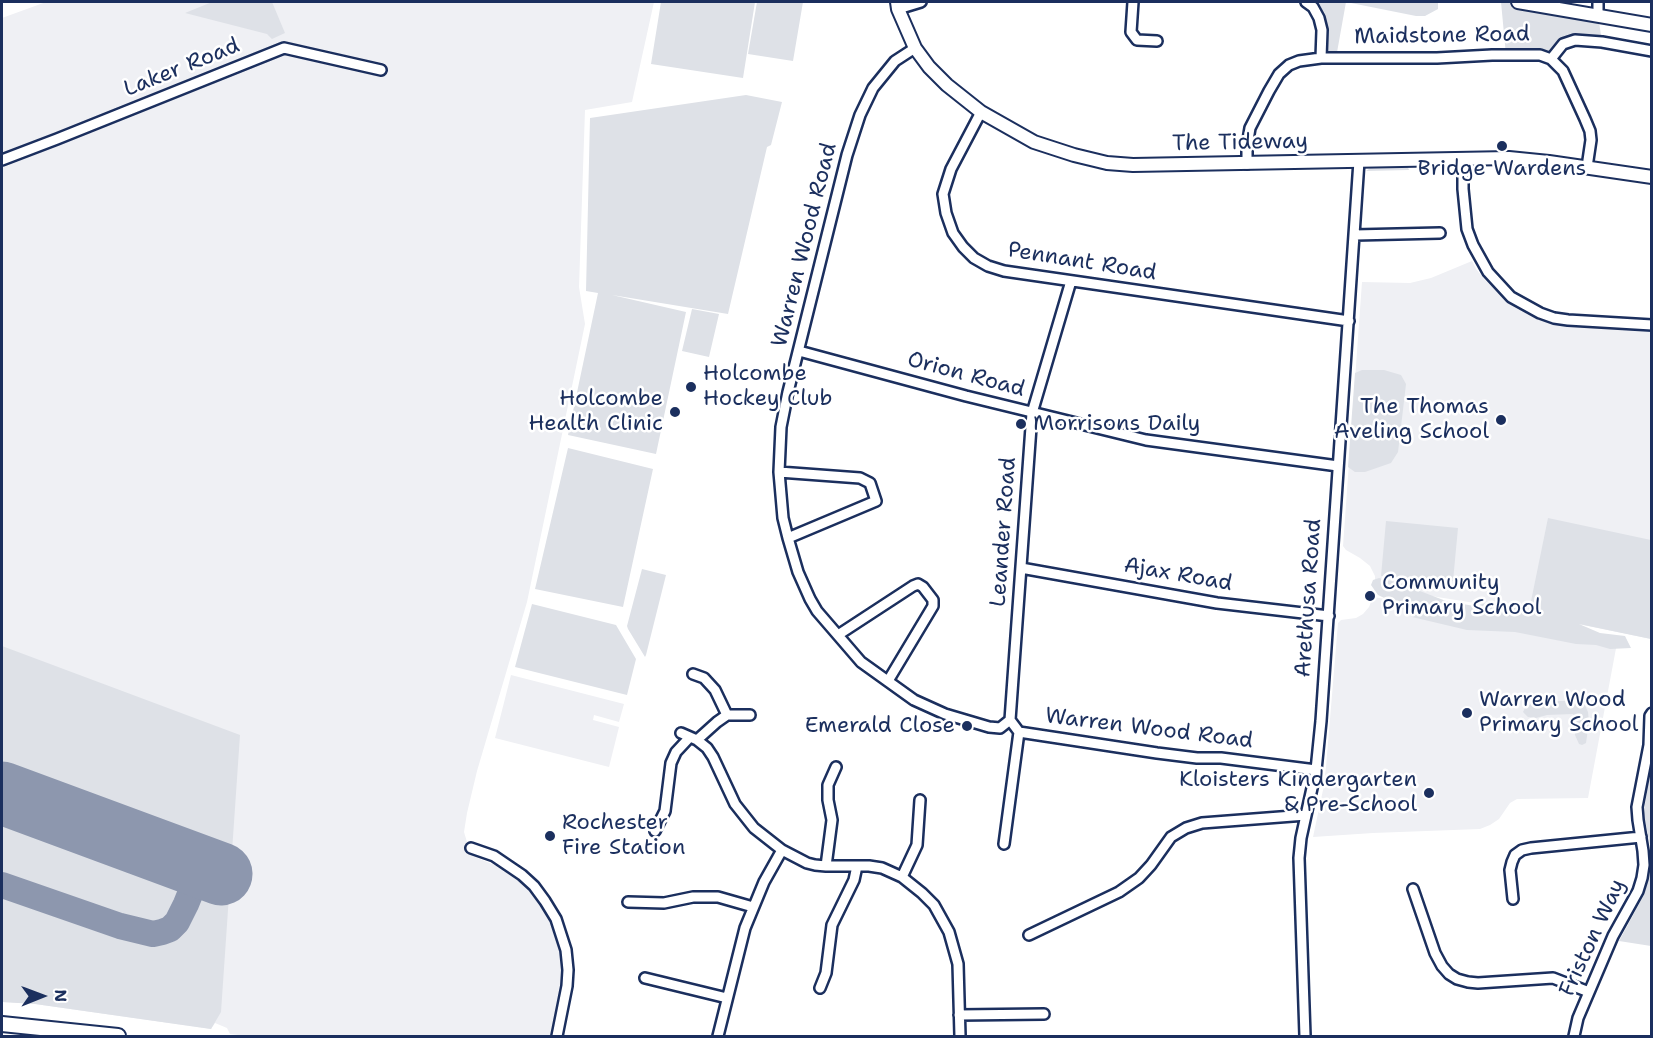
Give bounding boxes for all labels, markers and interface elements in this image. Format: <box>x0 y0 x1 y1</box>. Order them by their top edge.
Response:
street label: Maidstone Road <box>1354 21 1530 51</box>
street label: Laker Road <box>120 33 244 103</box>
street label: The Tideway <box>1172 129 1308 157</box>
marker: Bridge Wardens <box>1495 139 1509 153</box>
street label: Warren Wood Road <box>767 140 843 350</box>
place label: Bridge Wardens <box>1418 156 1586 182</box>
street label: Pennant Road <box>1006 237 1158 287</box>
street label: Orion Road <box>904 347 1028 403</box>
place label: Holcombe Hockey Club <box>703 361 832 412</box>
marker: Holcombe Hockey Club <box>684 380 698 394</box>
place label: Holcombe Health Clinic <box>528 386 663 438</box>
place label: The Thomas Aveling School <box>1334 394 1489 446</box>
marker: Holcombe Health Clinic <box>668 405 682 419</box>
place label: Morrisons Daily <box>1033 411 1200 437</box>
marker: The Thomas Aveling School <box>1494 413 1508 427</box>
marker: Morrisons Daily <box>1014 417 1028 431</box>
street label: Leander Road <box>986 456 1022 608</box>
street label: Arethusa Road <box>1290 518 1328 678</box>
street label: Ajax Road <box>1122 552 1234 598</box>
place label: Community Primary School <box>1382 570 1541 622</box>
marker: Community Primary School <box>1363 589 1377 603</box>
place label: Warren Wood Primary School <box>1479 687 1638 738</box>
street label: Warren Wood Road <box>1044 703 1254 755</box>
marker: Warren Wood Primary School <box>1460 706 1474 720</box>
place label: Emerald Close <box>805 713 955 739</box>
marker: Emerald Close <box>960 719 974 733</box>
place label: Kloisters Kindergarten & Pre-School <box>1179 767 1417 818</box>
marker: Kloisters Kindergarten & Pre-School <box>1422 786 1436 800</box>
place label: Rochester Fire Station <box>562 810 685 861</box>
marker: Rochester Fire Station <box>543 829 557 843</box>
street label: Friston Way <box>1554 875 1632 1001</box>
north arrow <box>12 966 72 1026</box>
text: N <box>50 989 71 1002</box>

